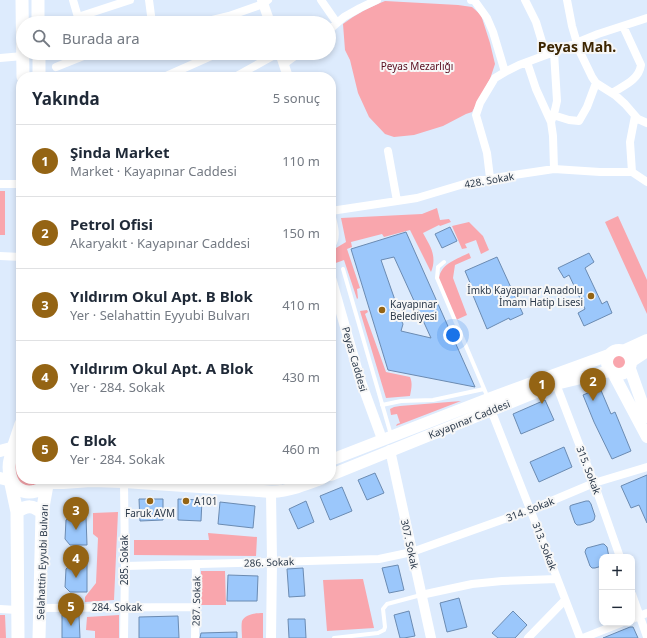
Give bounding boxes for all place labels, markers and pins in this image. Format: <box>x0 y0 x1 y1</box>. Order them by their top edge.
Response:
place label: İmkb Kayapınar Anadolu İmam Hatip Lisesi <box>467 283 583 309</box>
marker: İmkb Kayapınar Anadolu İmam Hatip Lisesi <box>586 291 596 301</box>
place label: Kayapınar Belediyesi <box>390 297 437 323</box>
marker: Kayapınar Belediyesi <box>377 305 387 315</box>
pin: 2 <box>580 368 606 401</box>
pin: 1 <box>529 371 555 404</box>
place label: A101 <box>194 494 218 508</box>
marker: Faruk AVM <box>145 496 155 506</box>
marker: A101 <box>181 496 191 506</box>
pin: 3 <box>63 497 89 530</box>
place label: Faruk AVM <box>125 506 175 520</box>
pin: 4 <box>63 545 89 578</box>
pin: 5 <box>58 593 84 626</box>

